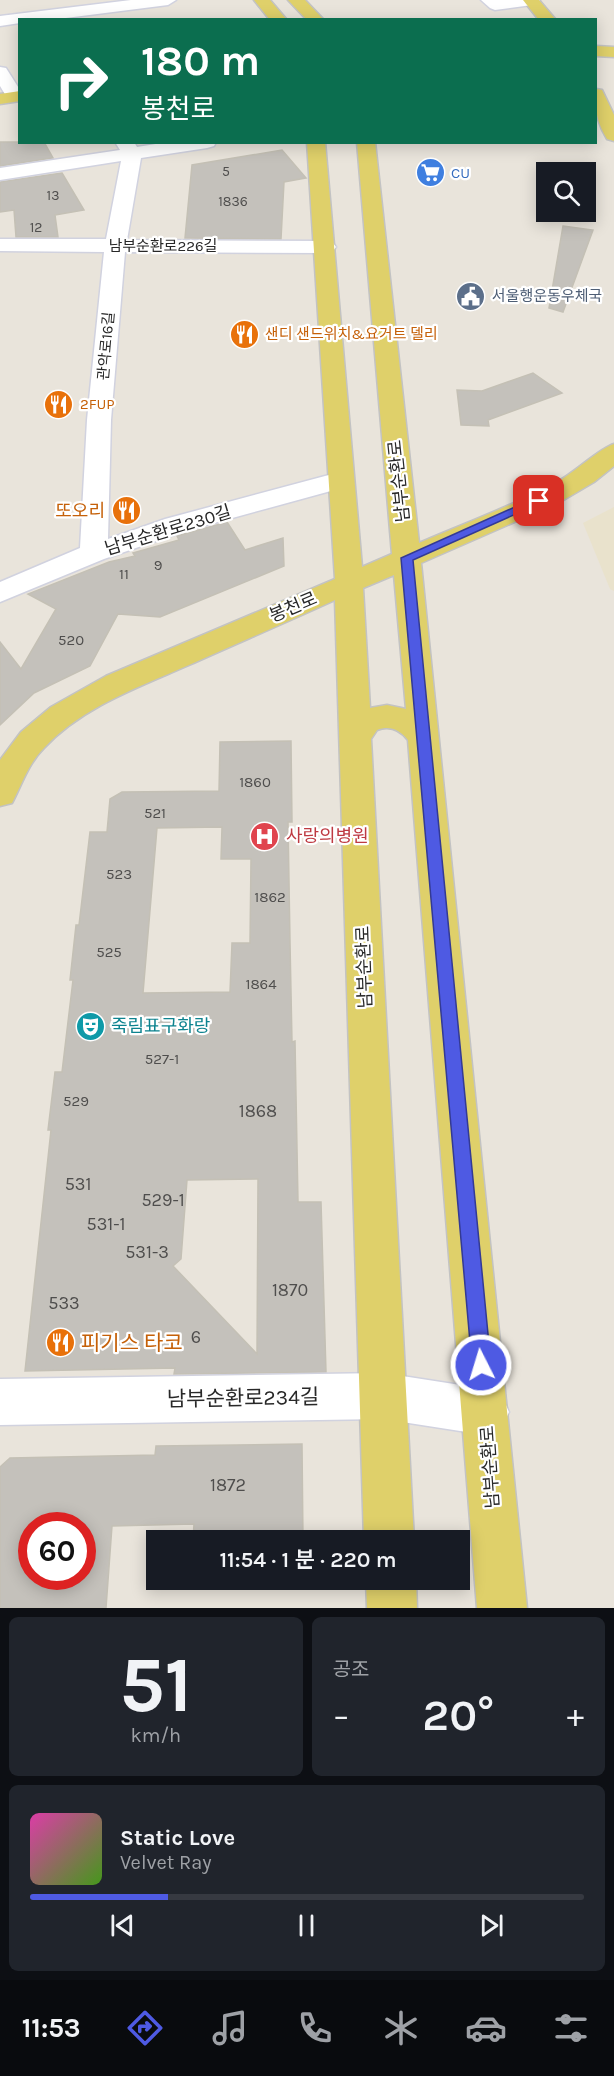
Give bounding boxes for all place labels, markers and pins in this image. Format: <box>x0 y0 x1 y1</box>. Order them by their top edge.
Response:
supermarket icon: CU <box>414 157 446 189</box>
place label: CU <box>451 164 470 182</box>
public building icon: 서울행운동우체국 <box>455 280 487 312</box>
place label: 서울행운동우체국 <box>492 287 602 305</box>
restaurant icon: 샌디 샌드위치&요거트 델리 <box>228 318 260 350</box>
place label: 샌디 샌드위치&요거트 델리 <box>265 325 438 343</box>
restaurant icon: 2FUP <box>43 388 75 420</box>
place label: 2FUP <box>80 395 115 413</box>
pin <box>513 475 564 526</box>
restaurant icon: 또오리 <box>110 495 142 527</box>
place label: 또오리 <box>55 500 105 522</box>
hospital icon: 사랑의병원 <box>249 820 281 852</box>
place label: 사랑의병원 <box>286 825 369 847</box>
theatre icon: 죽림표구화랑 <box>74 1010 106 1042</box>
place label: 죽림표구화랑 <box>111 1015 210 1037</box>
restaurant icon: 피기스 타코 <box>44 1327 76 1359</box>
place label: 피기스 타코 <box>81 1331 183 1355</box>

